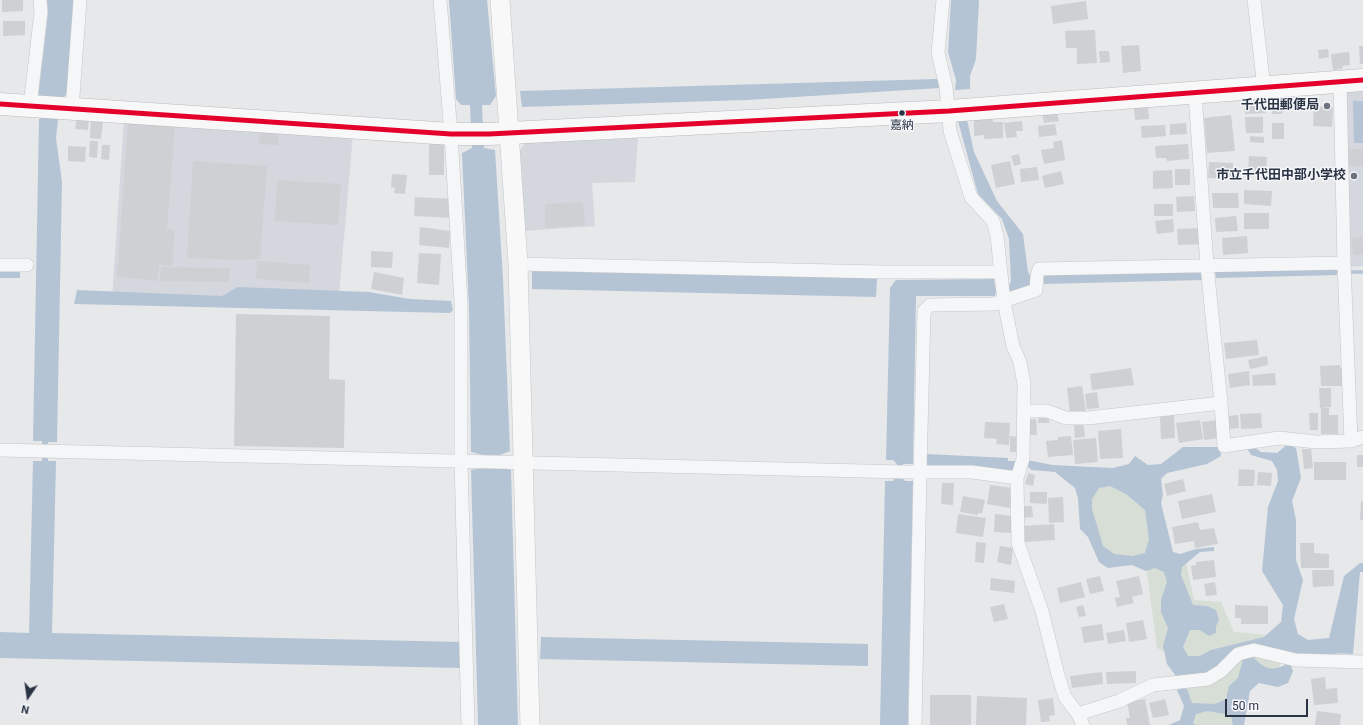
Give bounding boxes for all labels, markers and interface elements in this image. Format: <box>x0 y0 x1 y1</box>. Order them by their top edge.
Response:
place label: 千代田郵便局 <box>1241 98 1319 114</box>
marker: 千代田郵便局 <box>1322 101 1332 111</box>
marker: 嘉納 <box>897 108 907 118</box>
place label: 嘉納 <box>890 119 914 133</box>
place label: 市立千代田中部小学校 <box>1216 168 1346 184</box>
marker: 市立千代田中部小学校 <box>1349 171 1359 181</box>
north arrow <box>8 677 48 717</box>
scale bar <box>1227 691 1310 717</box>
text: 50 m <box>1232 699 1259 713</box>
text: N <box>20 702 30 716</box>

